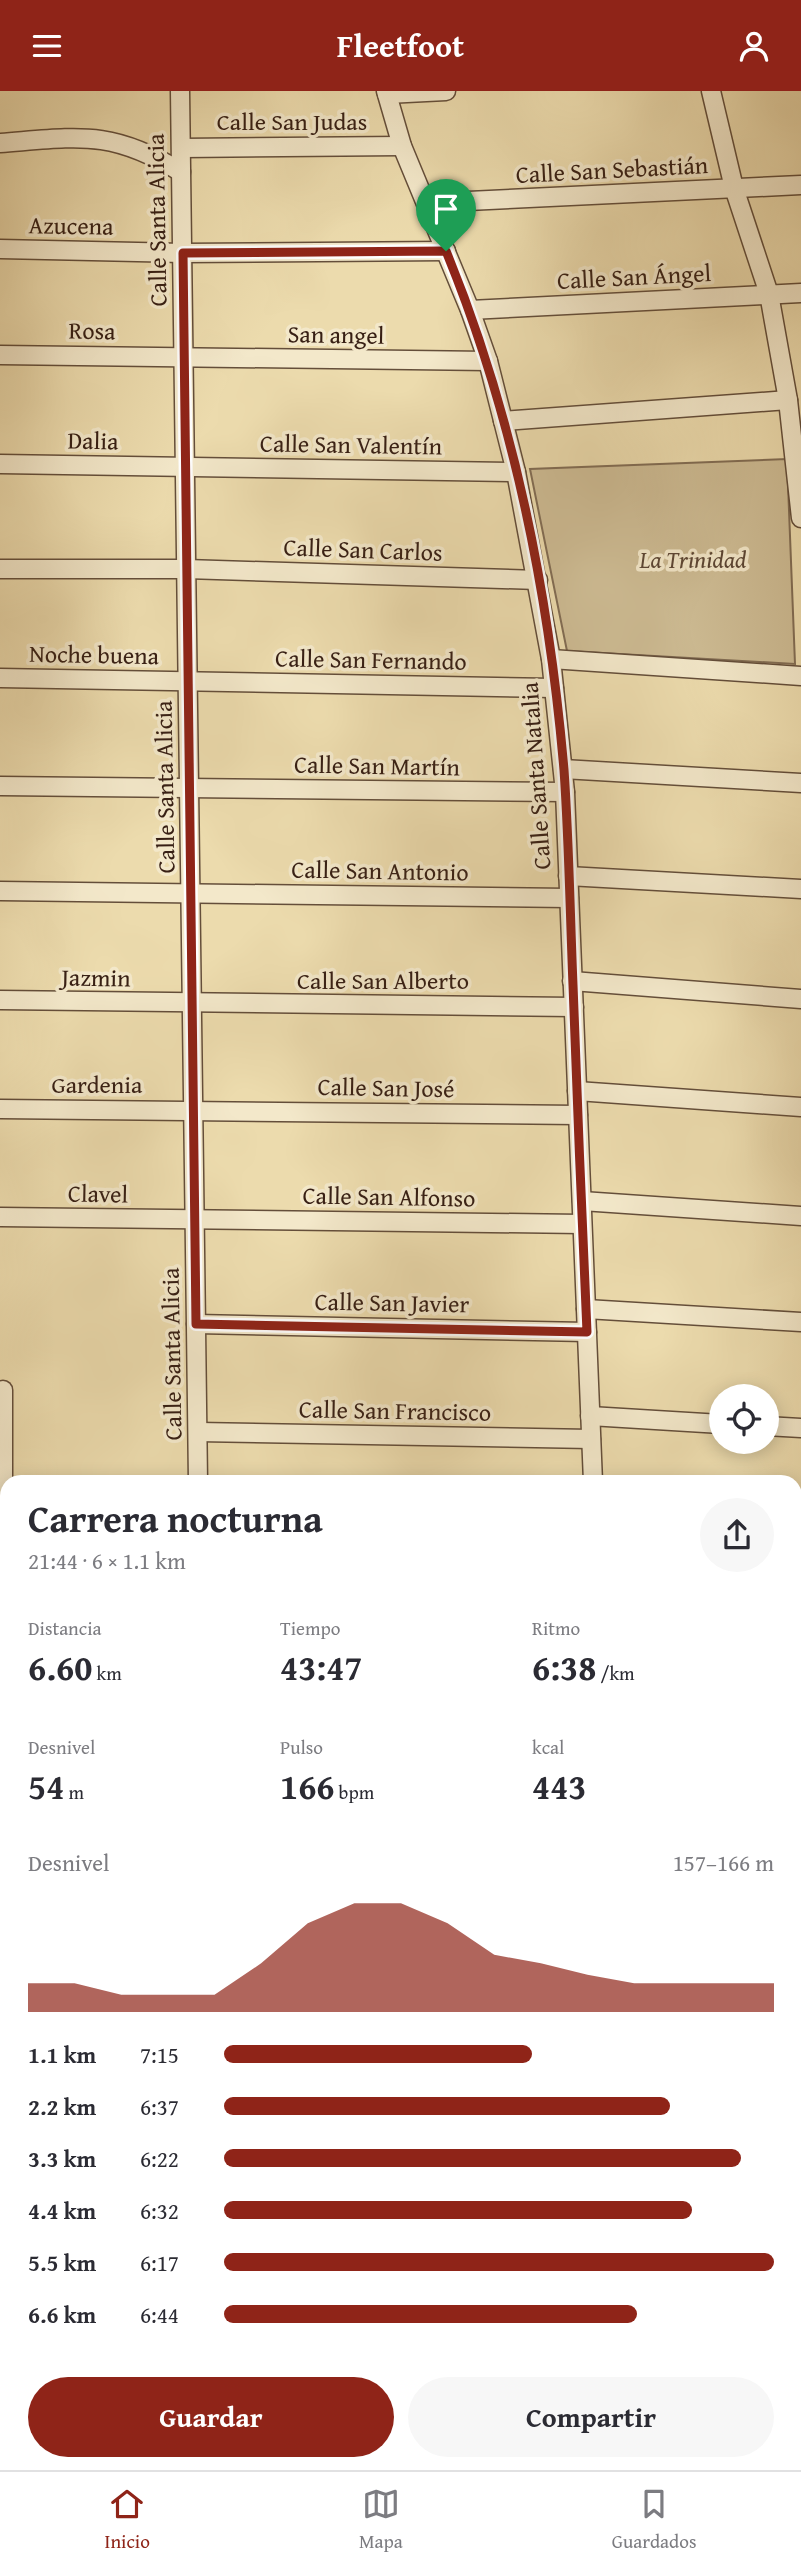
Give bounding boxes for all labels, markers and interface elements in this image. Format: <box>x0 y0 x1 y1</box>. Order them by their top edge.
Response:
text: Fleetfoot <box>337 22 464 69</box>
icon: menu <box>28 27 66 65</box>
icon: person <box>735 27 773 65</box>
street label: Calle San Judas <box>217 104 367 139</box>
street label: Calle Santa Alicia <box>137 133 176 307</box>
street label: Calle San Sebastián <box>515 147 710 192</box>
pin <box>416 179 476 251</box>
icon: arrive <box>427 190 465 228</box>
street label: Azucena <box>28 207 114 244</box>
street label: Calle San Ángel <box>556 255 712 298</box>
street label: Rosa <box>68 313 116 348</box>
street label: San angel <box>287 316 385 353</box>
street label: Dalia <box>67 423 119 458</box>
street label: Calle San Valentín <box>260 425 443 464</box>
street label: Calle San Carlos <box>283 529 443 570</box>
park label: La Trinidad <box>638 542 747 577</box>
street label: Noche buena <box>29 636 160 673</box>
street label: Calle San Fernando <box>275 640 467 679</box>
street label: Calle Santa Natalia <box>511 681 560 871</box>
street label: Calle Santa Alicia <box>145 700 184 874</box>
street label: Calle San Martín <box>294 747 461 784</box>
street label: Calle San Antonio <box>291 851 469 890</box>
street label: Jazmin <box>58 959 131 996</box>
street label: Calle San Alberto <box>297 963 469 998</box>
street label: Gardenia <box>52 1067 143 1102</box>
street label: Calle San José <box>317 1069 455 1106</box>
street label: Clavel <box>68 1175 129 1212</box>
street label: Calle San Alfonso <box>302 1177 476 1216</box>
street label: Calle Santa Alicia <box>152 1267 191 1441</box>
street label: Calle San Javier <box>314 1284 470 1321</box>
map controls <box>709 1384 779 1454</box>
button: locate <box>709 1384 779 1454</box>
street label: Calle San Francisco <box>299 1391 491 1430</box>
text: Carrera nocturna <box>28 1490 323 1546</box>
button: share <box>700 1498 774 1572</box>
text: 21:44 · 6 × 1.1 km <box>28 1544 186 1577</box>
text: Distancia <box>28 1614 102 1642</box>
text: Tiempo <box>280 1614 340 1642</box>
text: Ritmo <box>532 1614 580 1642</box>
text: 6.60 <box>28 1642 92 1693</box>
text: 43:47 <box>280 1642 362 1693</box>
text: 6:38 <box>532 1642 596 1693</box>
text: km <box>92 1659 122 1687</box>
text: /km <box>596 1659 635 1687</box>
text: Desnivel <box>28 1733 95 1761</box>
text: Pulso <box>280 1733 323 1761</box>
text: kcal <box>532 1733 564 1761</box>
text: 54 <box>28 1761 64 1812</box>
text: 166 <box>280 1761 334 1812</box>
text: 443 <box>532 1761 586 1812</box>
text: m <box>64 1778 84 1806</box>
text: bpm <box>334 1778 374 1806</box>
text: Desnivel <box>28 1846 109 1879</box>
text: 157–166 m <box>673 1846 774 1879</box>
text: 1.1 km <box>28 2038 96 2071</box>
text: 7:15 <box>140 2038 179 2071</box>
text: 2.2 km <box>28 2090 96 2123</box>
text: 6:37 <box>140 2090 179 2123</box>
text: 3.3 km <box>28 2142 96 2175</box>
text: 6:22 <box>140 2142 179 2175</box>
text: 4.4 km <box>28 2194 96 2227</box>
text: 6:32 <box>140 2194 179 2227</box>
text: 5.5 km <box>28 2246 96 2279</box>
text: 6:17 <box>140 2246 179 2279</box>
text: 6.6 km <box>28 2298 96 2331</box>
text: 6:44 <box>140 2298 179 2331</box>
button: Guardar <box>28 2377 394 2457</box>
button: Compartir <box>408 2377 774 2457</box>
tab: Inicio <box>105 2485 150 2555</box>
tab: Mapa <box>359 2485 403 2555</box>
tab: Guardados <box>612 2485 696 2555</box>

